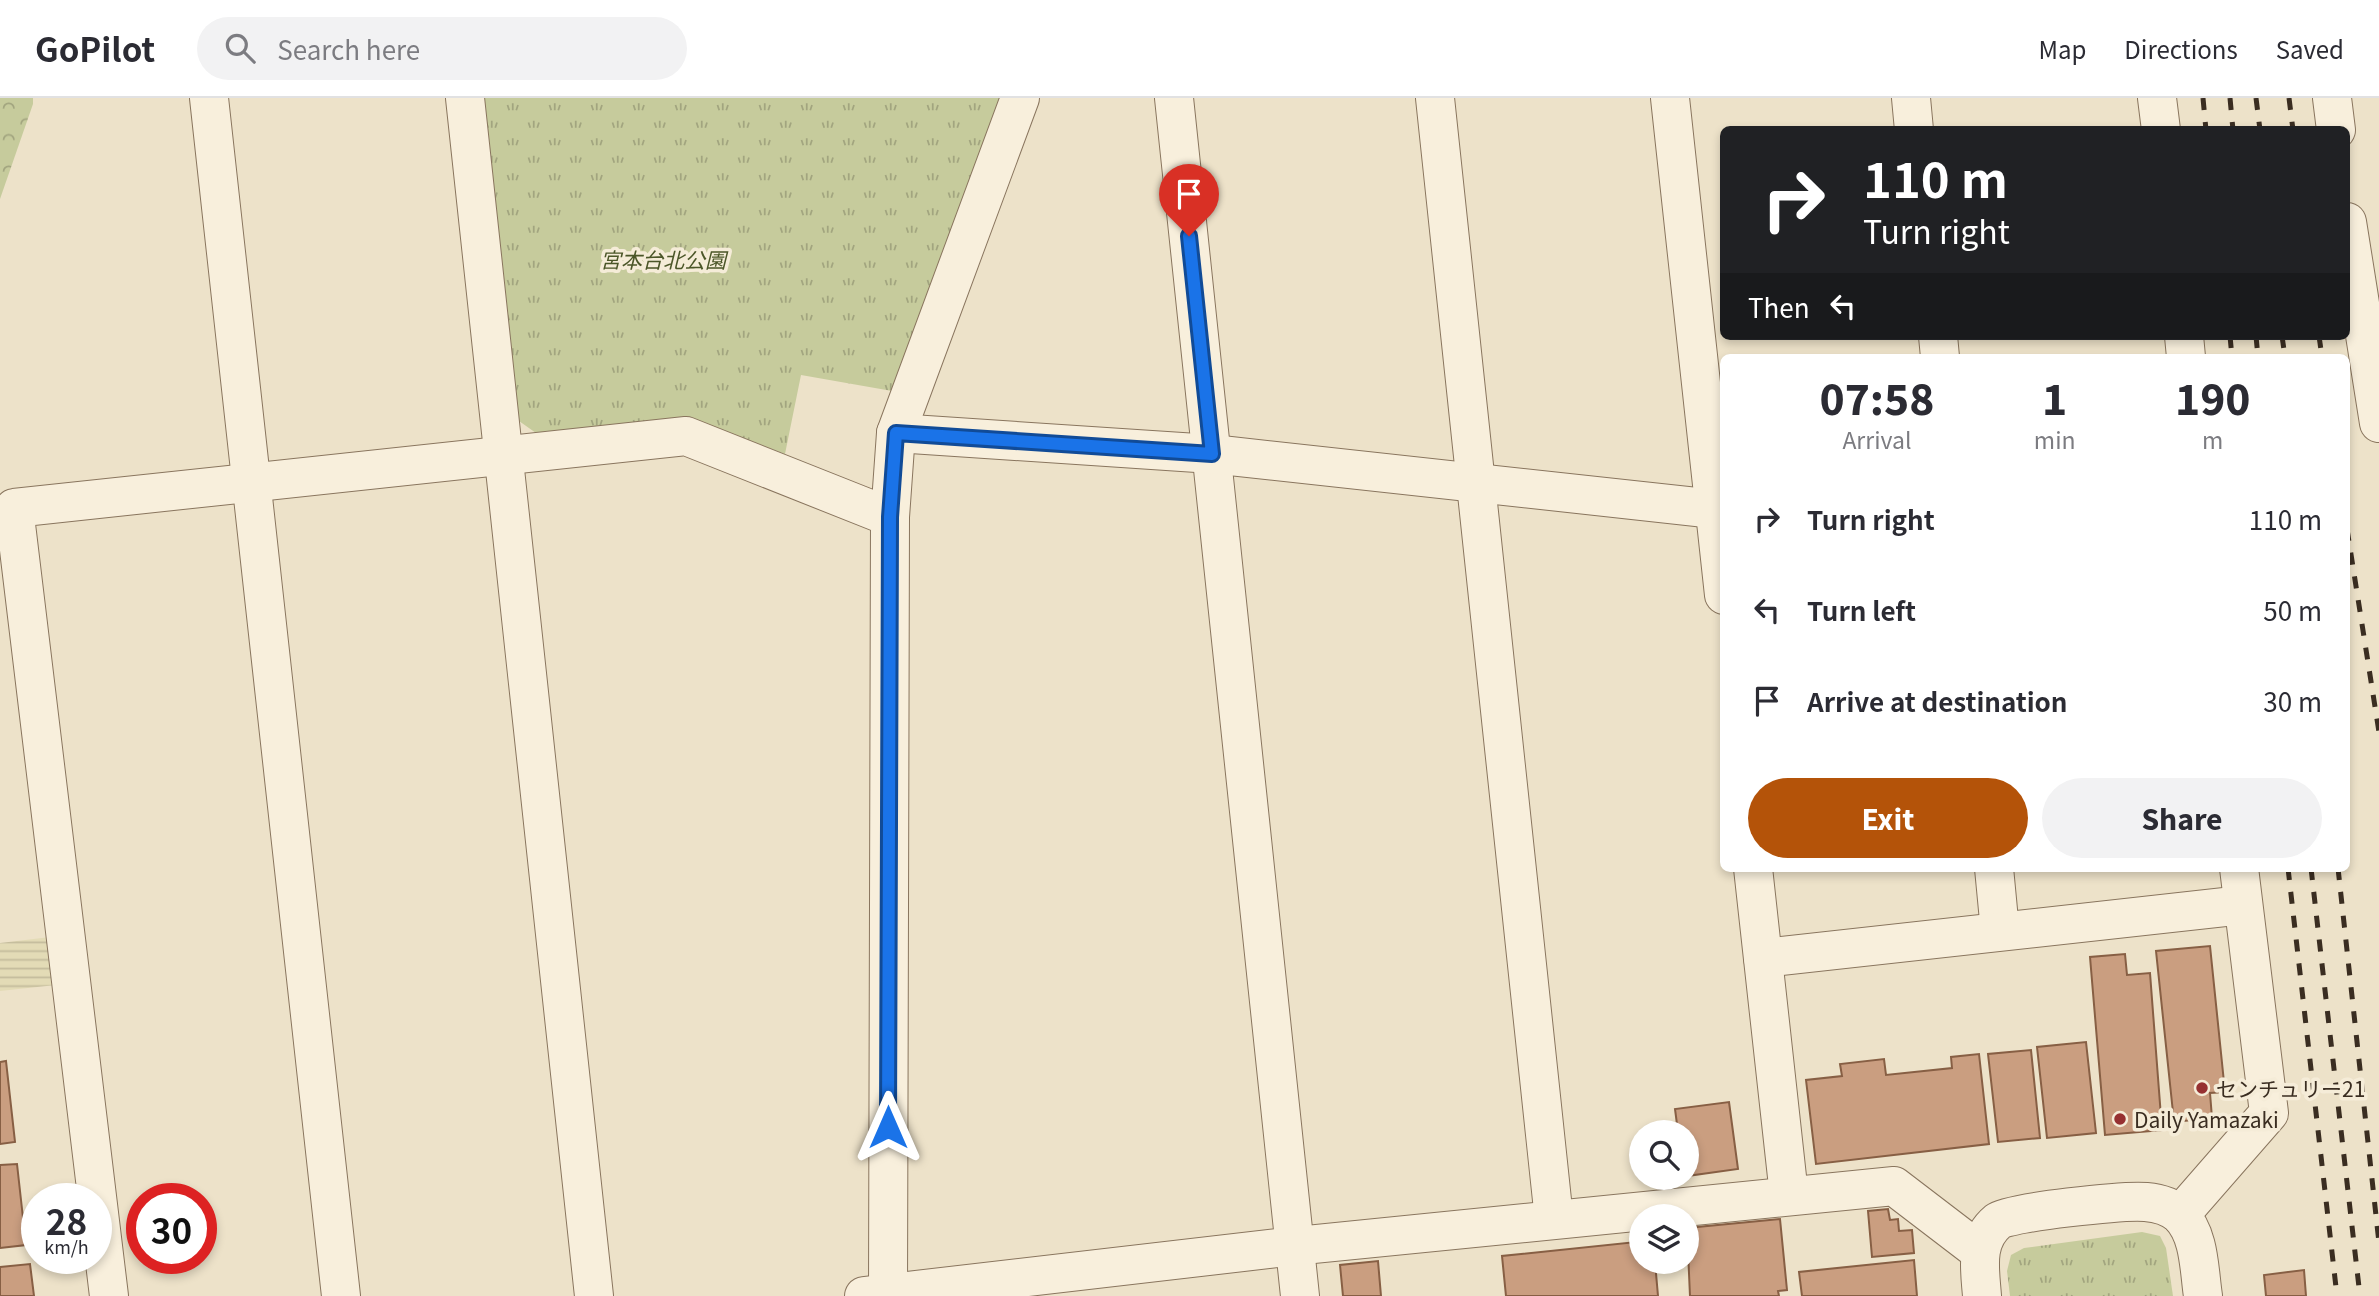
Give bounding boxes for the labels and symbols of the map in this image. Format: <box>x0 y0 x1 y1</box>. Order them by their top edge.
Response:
pin <box>1159 164 1219 236</box>
park label: 宮本台北公園 <box>600 244 729 274</box>
place label: センチュリー21 <box>2216 1073 2365 1103</box>
marker: センチュリー21 <box>2194 1080 2210 1096</box>
position arrow <box>851 1090 925 1164</box>
place label: Daily Yamazaki <box>2134 1104 2279 1134</box>
marker: Daily Yamazaki <box>2112 1111 2128 1127</box>
speed limit sign: 30 <box>126 1183 217 1274</box>

